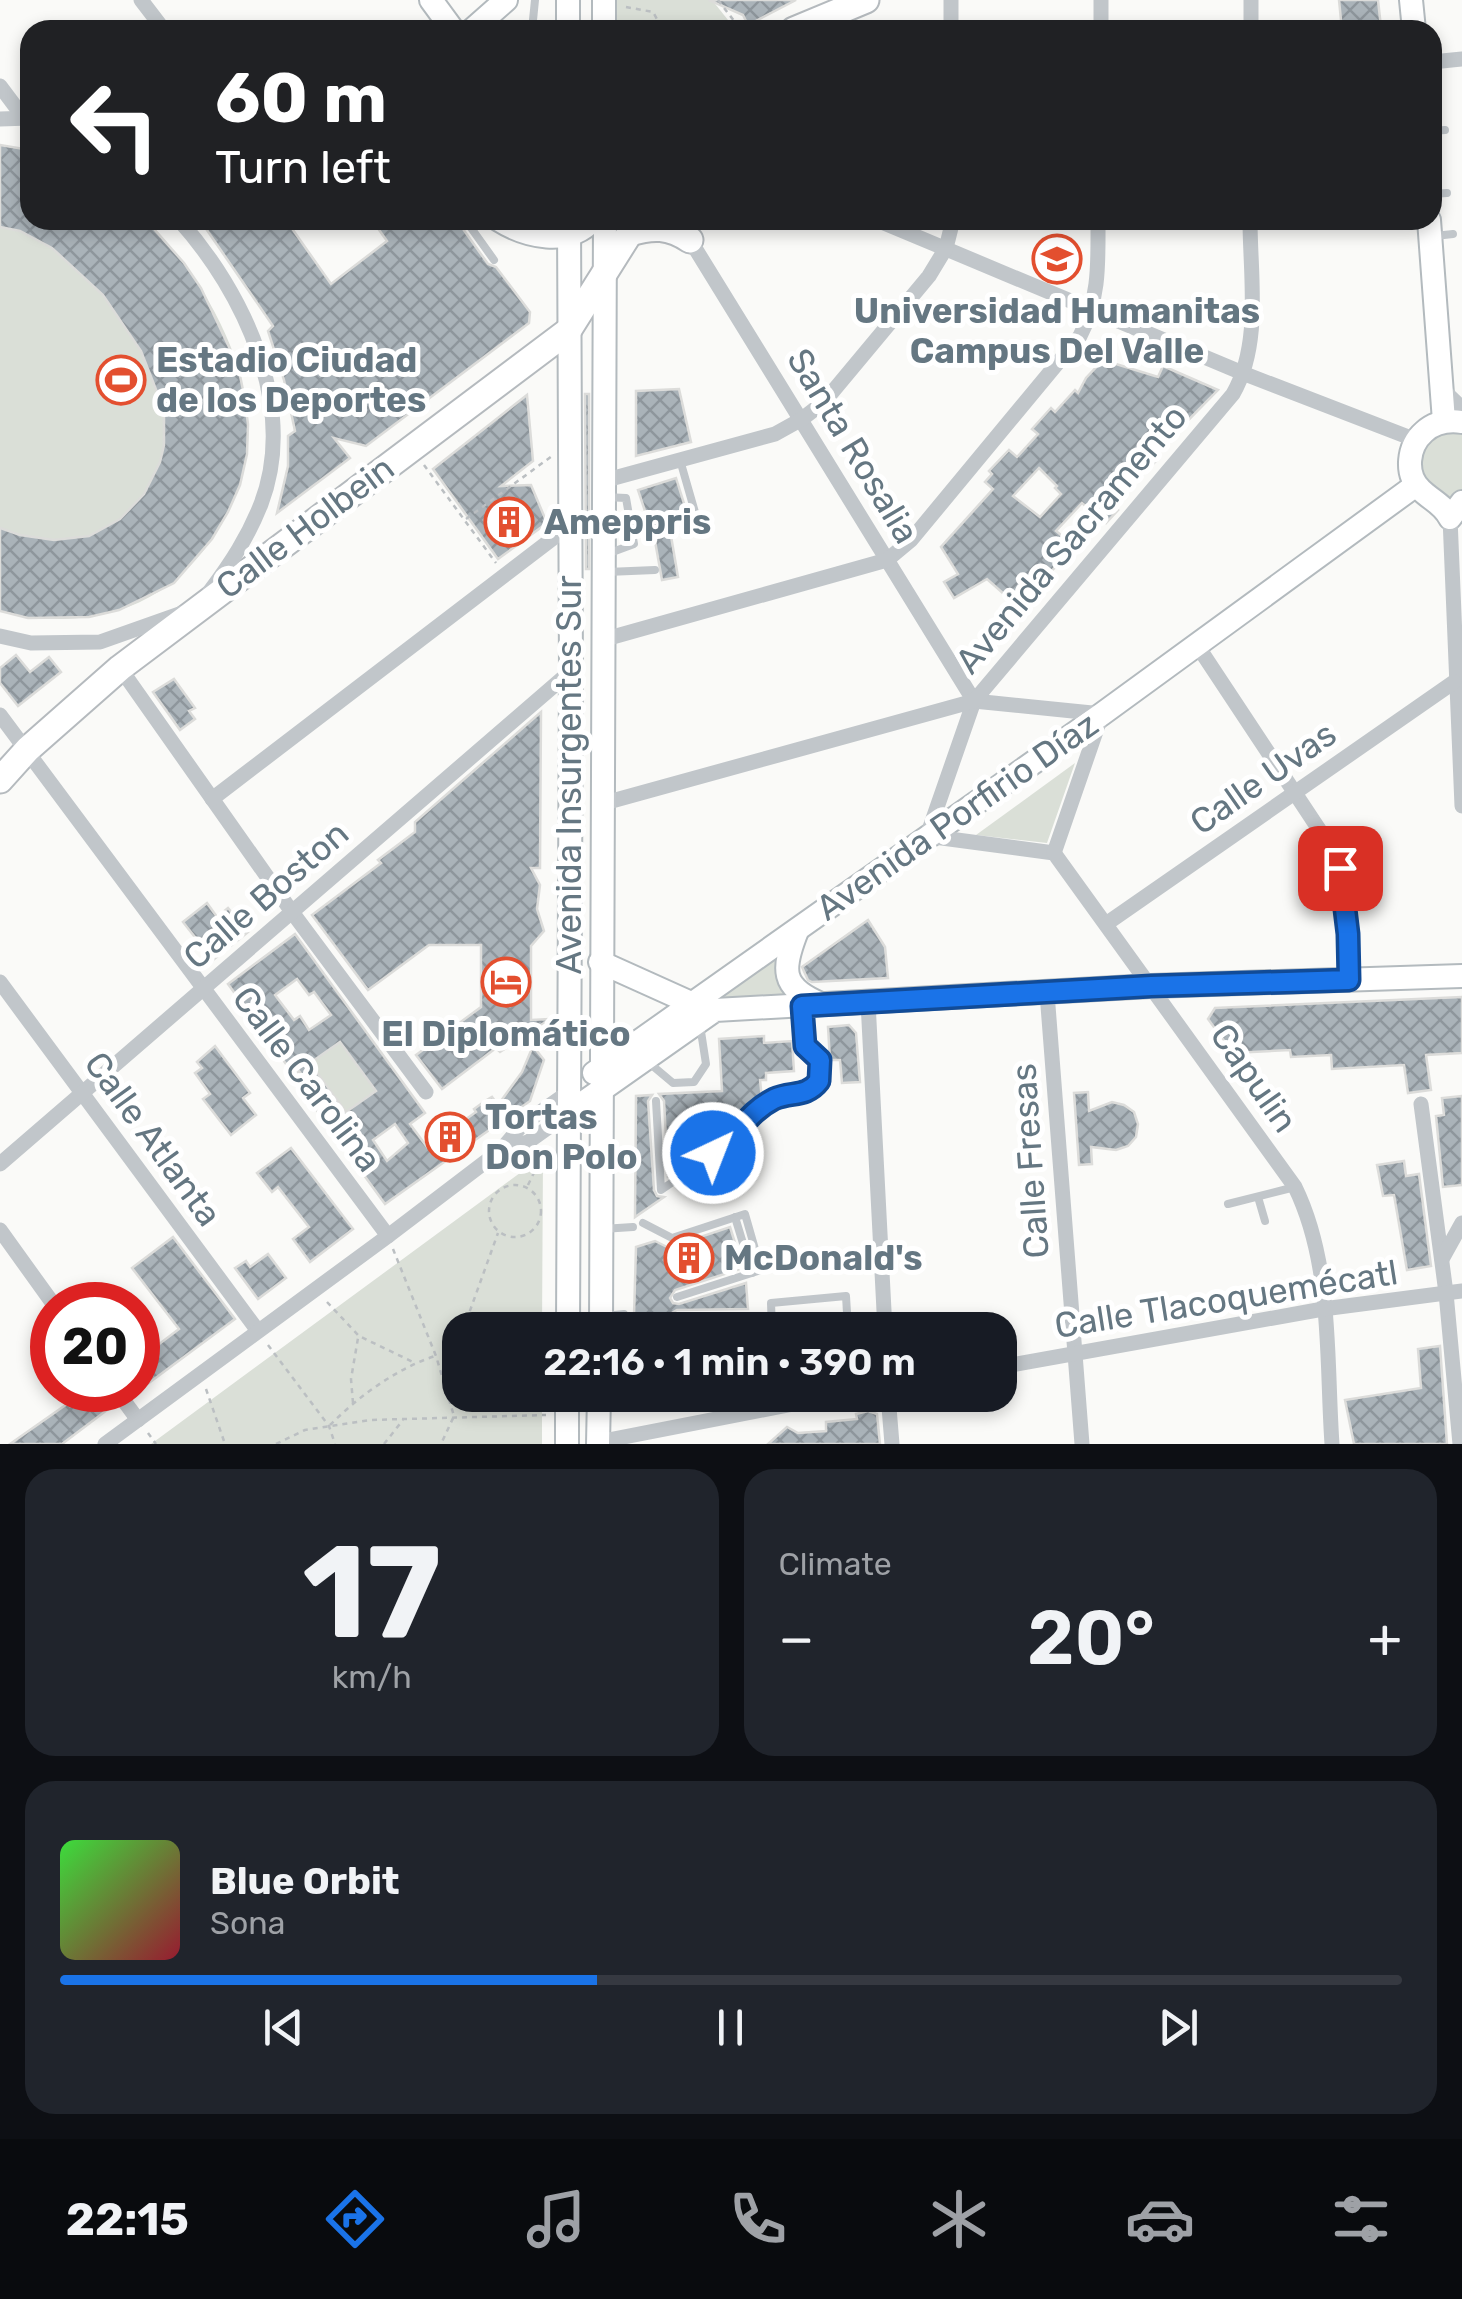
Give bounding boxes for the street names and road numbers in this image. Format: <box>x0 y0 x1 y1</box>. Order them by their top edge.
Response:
street label: Santa Rosalia <box>778 341 928 551</box>
street label: Avenida Sacramento <box>947 396 1195 682</box>
street label: Calle Holbein <box>208 447 402 607</box>
street label: Avenida Insurgentes Sur <box>548 575 590 975</box>
street label: Avenida Porfirio Díaz <box>808 703 1106 929</box>
street label: Calle Uvas <box>1182 713 1344 843</box>
street label: Calle Boston <box>175 812 357 978</box>
street label: Calle Carolina <box>224 978 390 1180</box>
street label: Capulin <box>1202 1016 1306 1140</box>
street label: Calle Atlanta <box>76 1044 230 1234</box>
street label: Calle Fresas <box>1002 1062 1058 1260</box>
street label: Calle Tlacoquemécatl <box>1052 1251 1400 1347</box>

